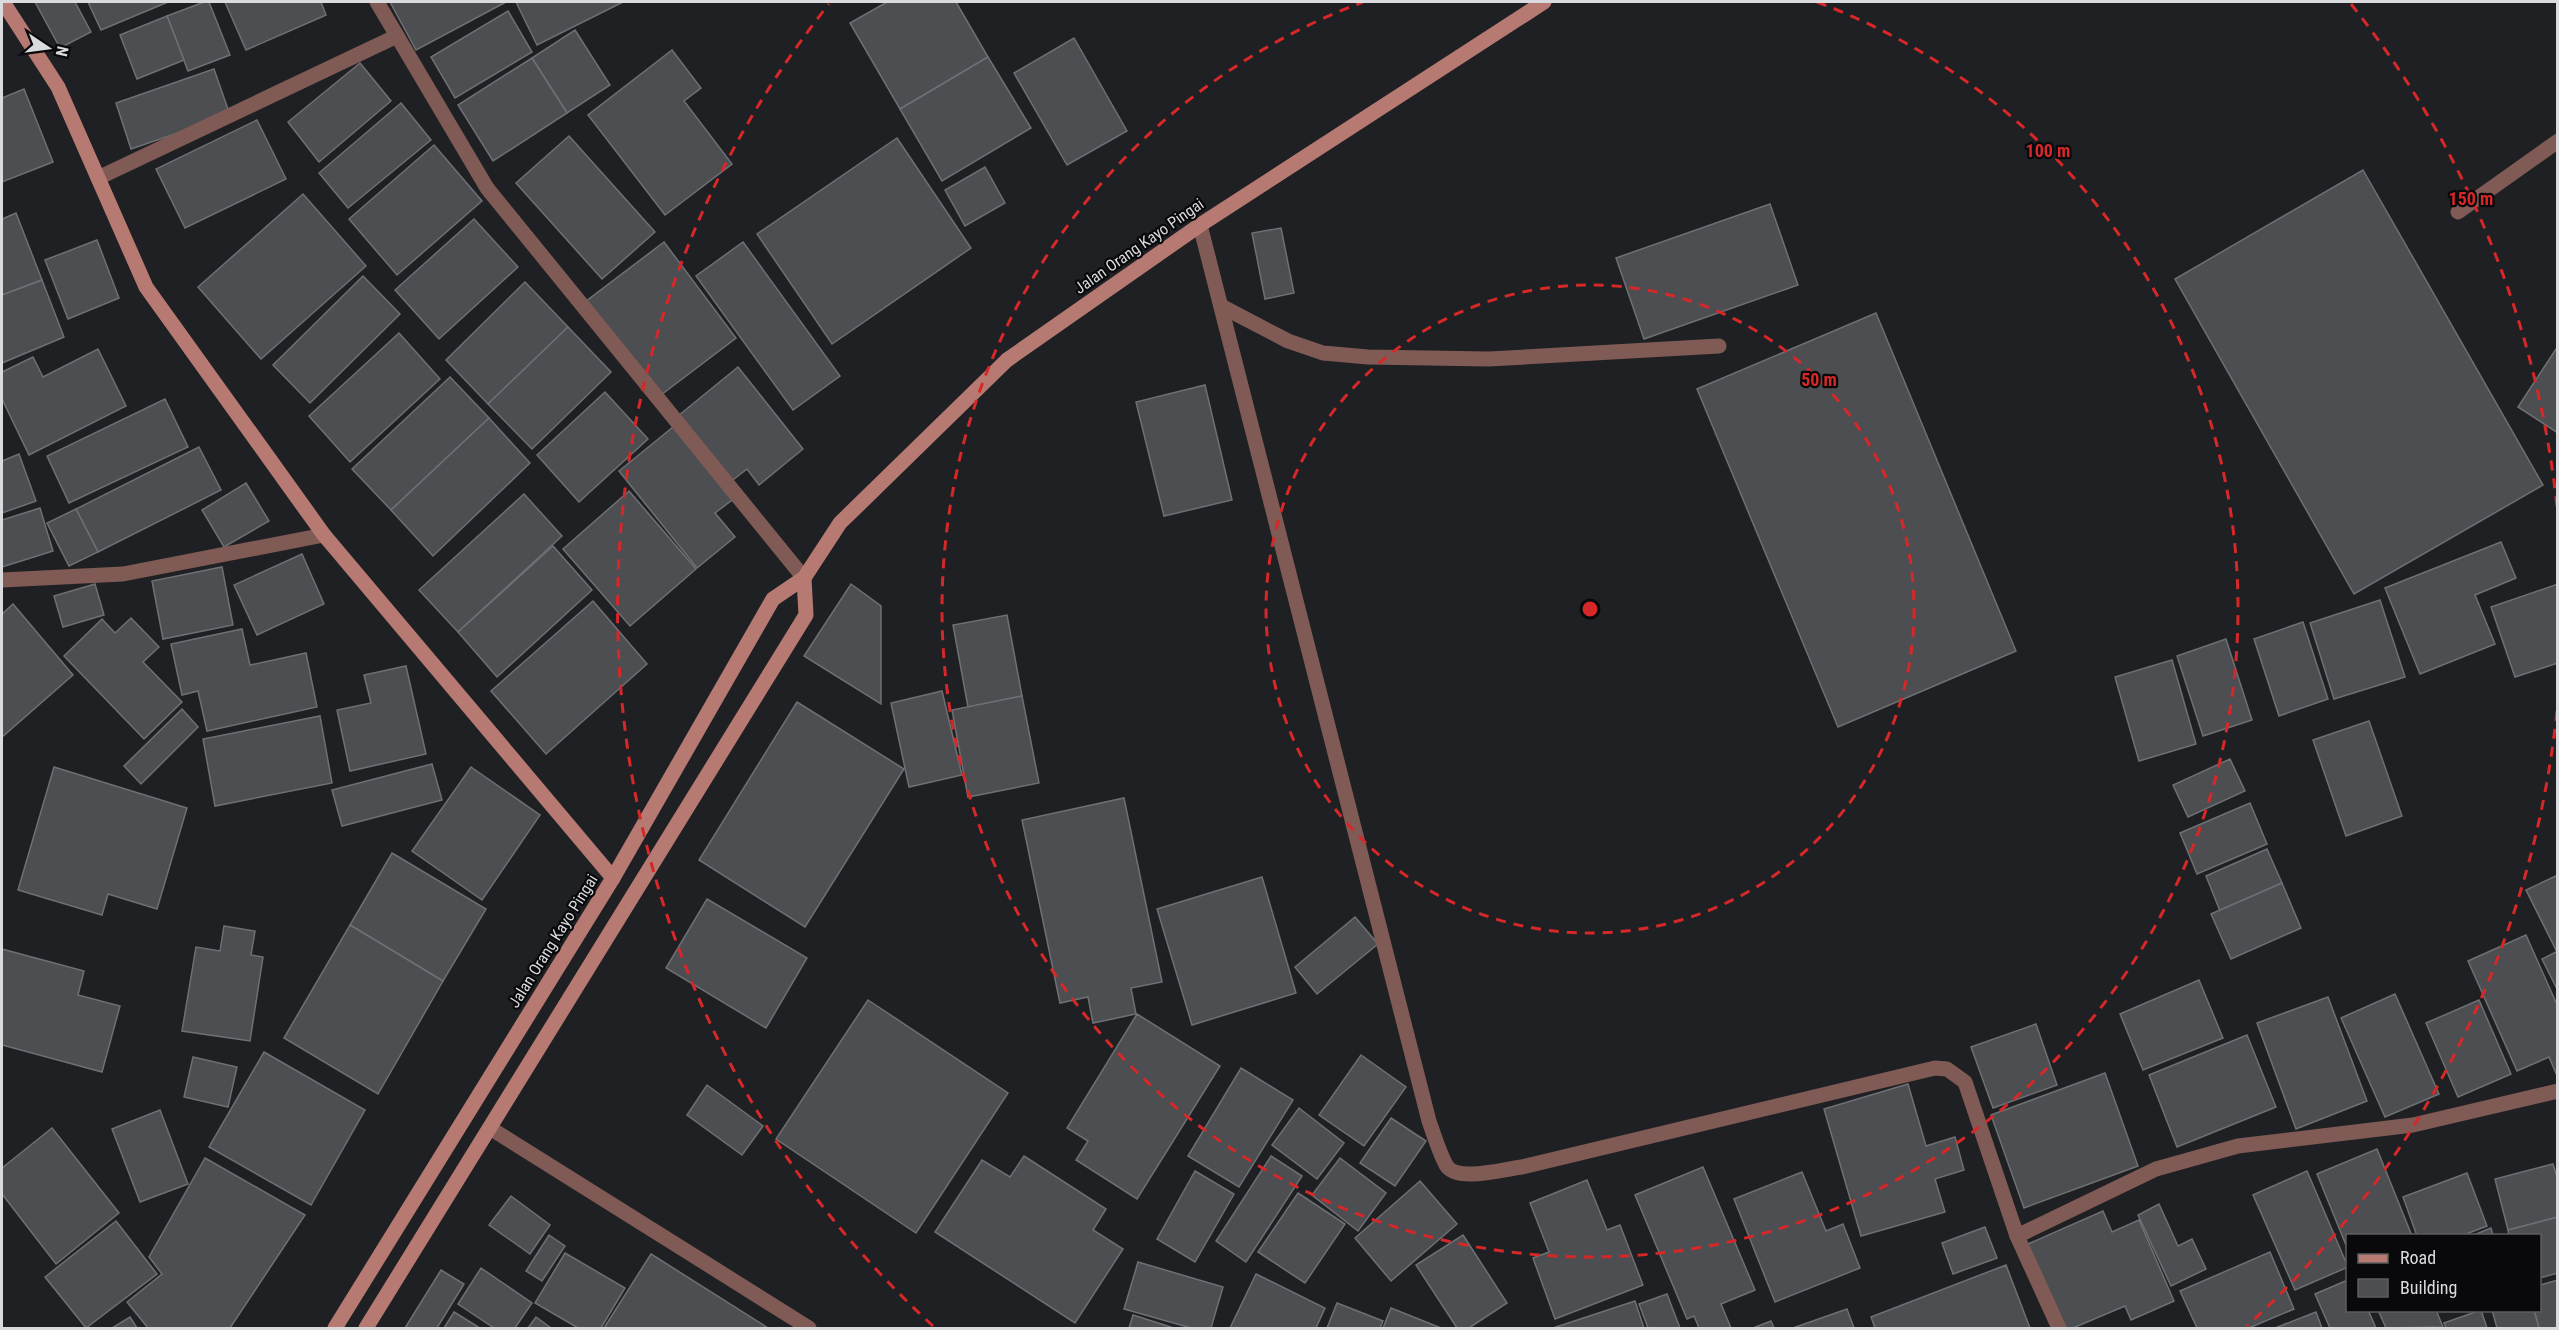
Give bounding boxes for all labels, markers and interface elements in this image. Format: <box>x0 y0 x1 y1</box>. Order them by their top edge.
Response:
north arrow <box>18 18 78 78</box>
text: N <box>52 44 72 58</box>
text: 100 m <box>2026 140 2070 161</box>
text: 150 m <box>2449 188 2493 209</box>
street label: Jalan Orang Kayo Pingai <box>1071 194 1207 298</box>
text: 50 m <box>1801 369 1837 390</box>
centre of rings <box>1580 599 1600 619</box>
street label: Jalan Orang Kayo Pingai <box>504 871 602 1011</box>
legend <box>2346 1234 2541 1312</box>
text: Road <box>2400 1247 2436 1268</box>
text: Building <box>2400 1277 2457 1298</box>

